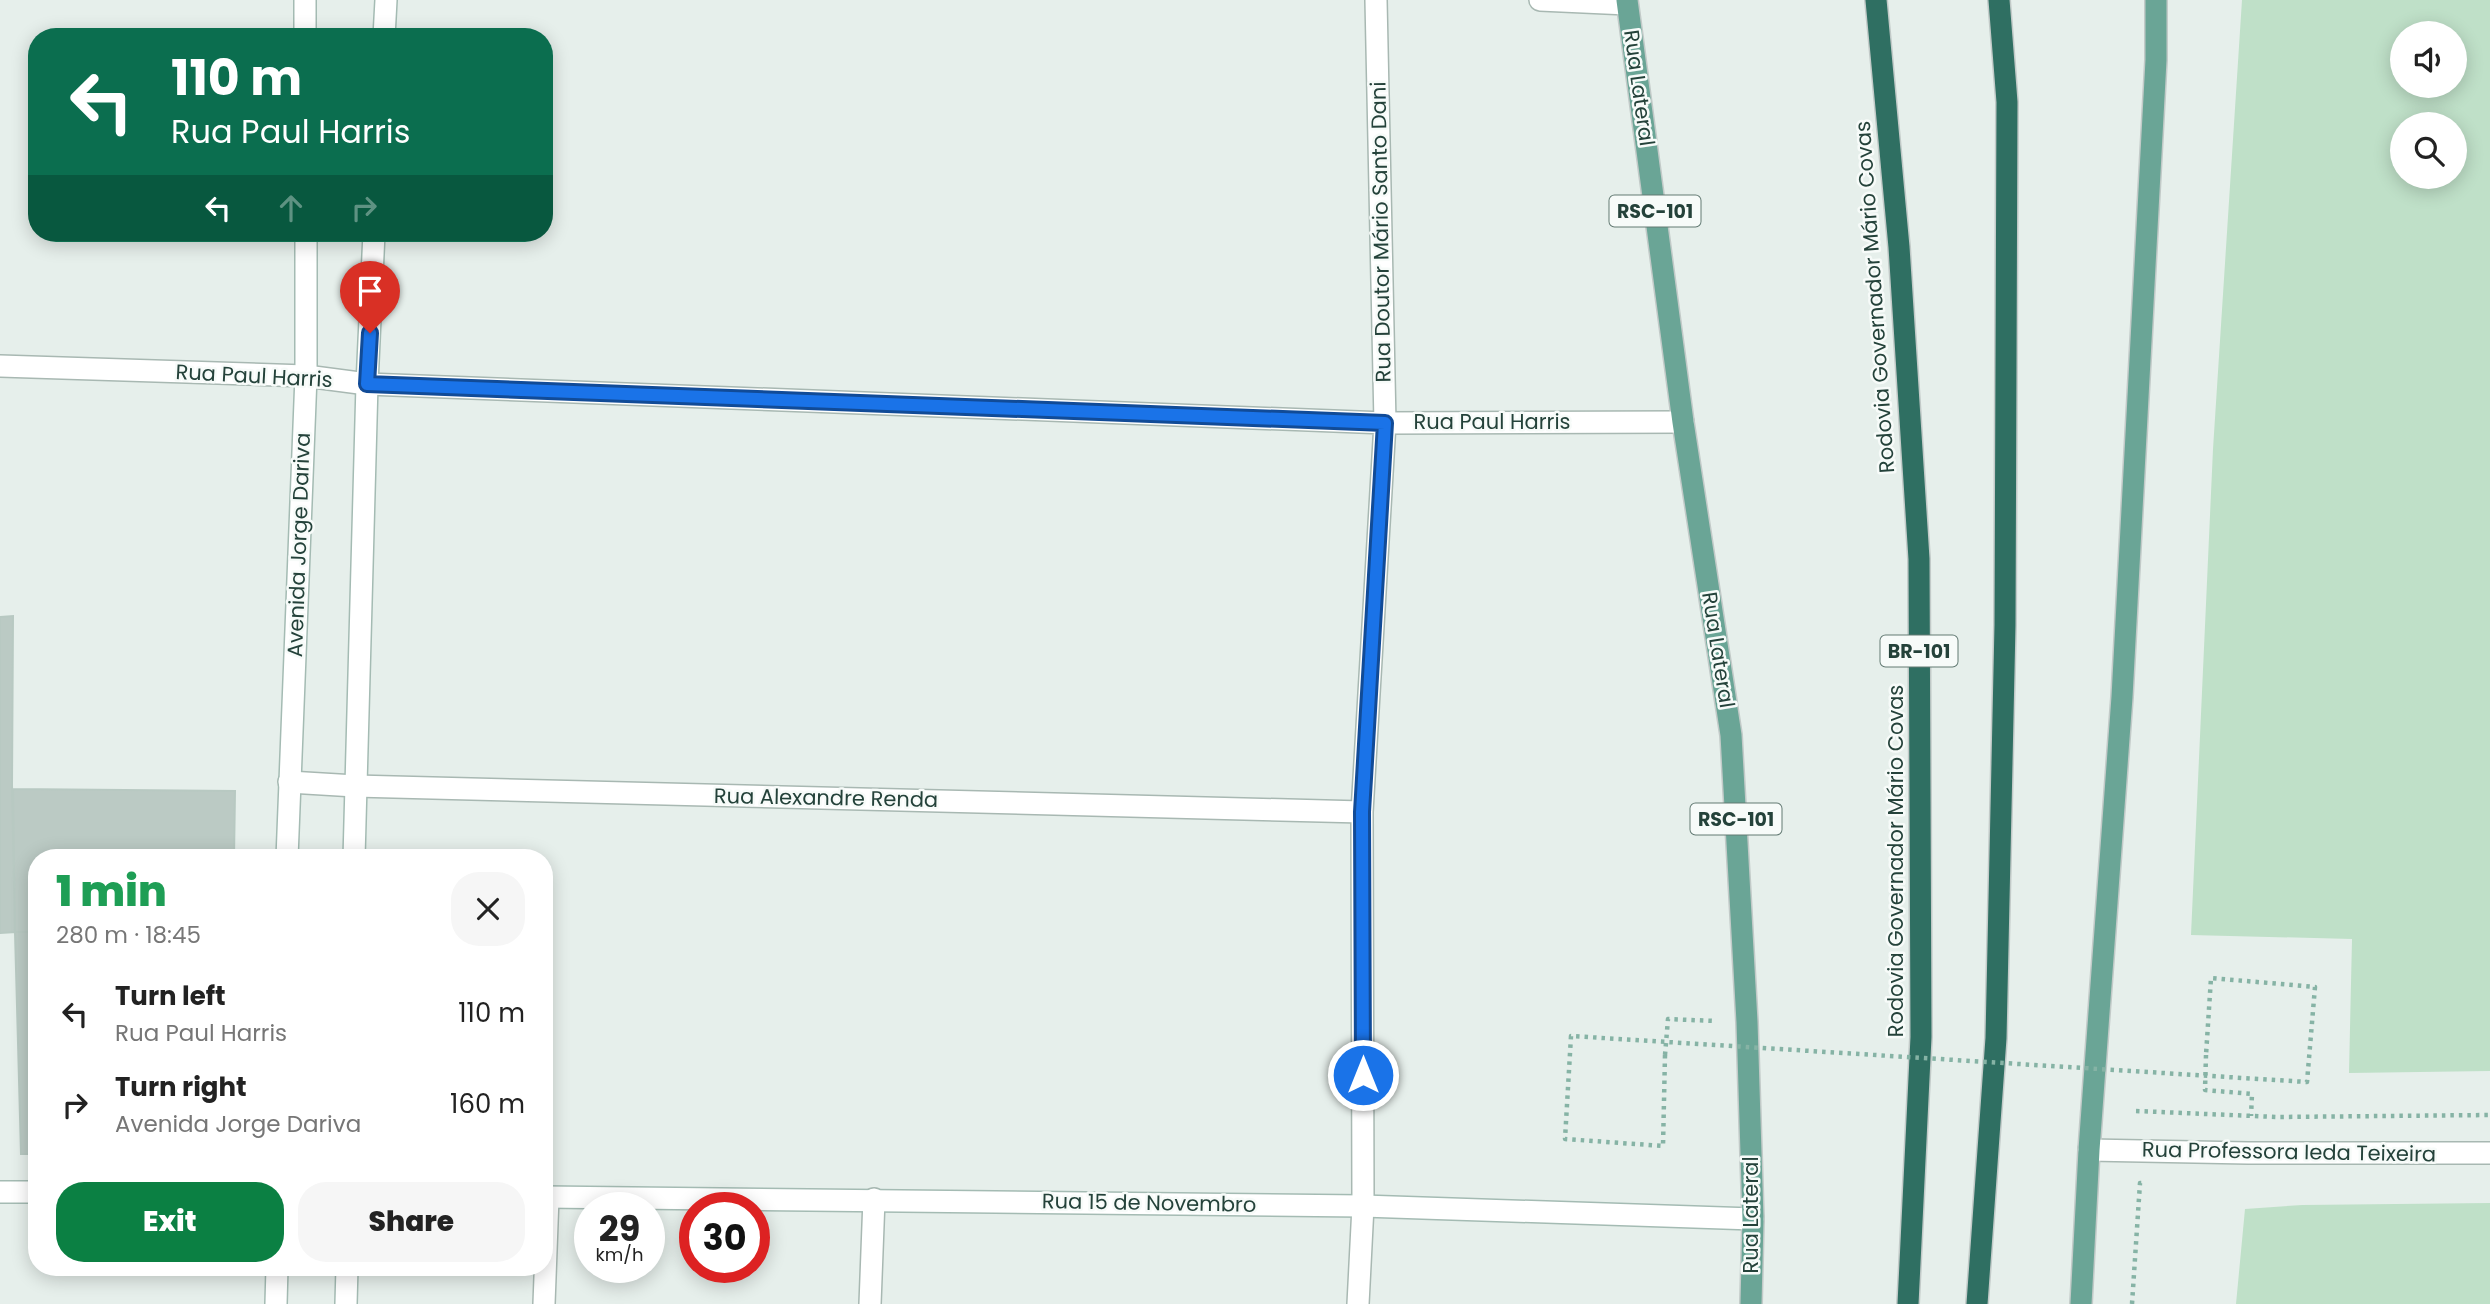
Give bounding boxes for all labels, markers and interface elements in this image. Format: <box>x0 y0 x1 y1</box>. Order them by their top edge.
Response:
map controls <box>2390 21 2467 189</box>
button: sound <box>2390 21 2467 98</box>
street label: Rua Lateral <box>1617 28 1662 148</box>
text: 110 m <box>171 44 302 112</box>
icon: left <box>56 56 147 147</box>
street label: Rua Doutor Mário Santo Dani <box>1363 81 1398 383</box>
text: Rua Paul Harris <box>171 109 410 154</box>
button: search <box>2390 112 2467 189</box>
street label: Rodovia Governador Mário Covas <box>1848 120 1901 474</box>
icon: left <box>199 189 237 227</box>
icon: ahead <box>272 189 310 227</box>
icon: right <box>345 189 383 227</box>
road number: RSC-101 <box>1610 196 1700 226</box>
pin <box>340 261 400 333</box>
icon: arrive <box>351 272 389 310</box>
street label: Rua Paul Harris <box>175 357 333 394</box>
street label: Rua Paul Harris <box>1413 407 1571 436</box>
street label: Avenida Jorge Dariva <box>280 432 317 658</box>
street label: Rua Lateral <box>1695 590 1742 710</box>
road number: BR-101 <box>1881 636 1958 666</box>
street label: Rodovia Governador Mário Covas <box>1881 685 1910 1037</box>
street label: Rua Alexandre Renda <box>714 781 938 814</box>
road number: RSC-101 <box>1690 804 1782 834</box>
text: 1 min <box>56 862 167 921</box>
button: close <box>451 872 525 946</box>
text: 280 m · 18:45 <box>56 919 201 951</box>
text: Turn left <box>115 978 226 1014</box>
icon: left <box>56 995 94 1033</box>
text: 110 m <box>458 995 525 1031</box>
text: Rua Paul Harris <box>115 1017 287 1049</box>
position arrow <box>1326 1038 1400 1112</box>
text: Turn right <box>115 1069 247 1105</box>
icon: right <box>56 1086 94 1124</box>
text: 160 m <box>450 1086 525 1122</box>
text: Avenida Jorge Dariva <box>115 1108 361 1140</box>
street label: Rua Professora Ieda Teixeira <box>2142 1134 2436 1169</box>
street label: Rua Lateral <box>1736 1156 1765 1274</box>
button: Exit <box>56 1182 284 1262</box>
button: Share <box>298 1182 525 1262</box>
street label: Rua 15 de Novembro <box>1042 1186 1256 1219</box>
speed limit sign: 30 <box>679 1192 770 1283</box>
text: 29 <box>599 1204 640 1253</box>
text: km/h <box>596 1242 643 1267</box>

